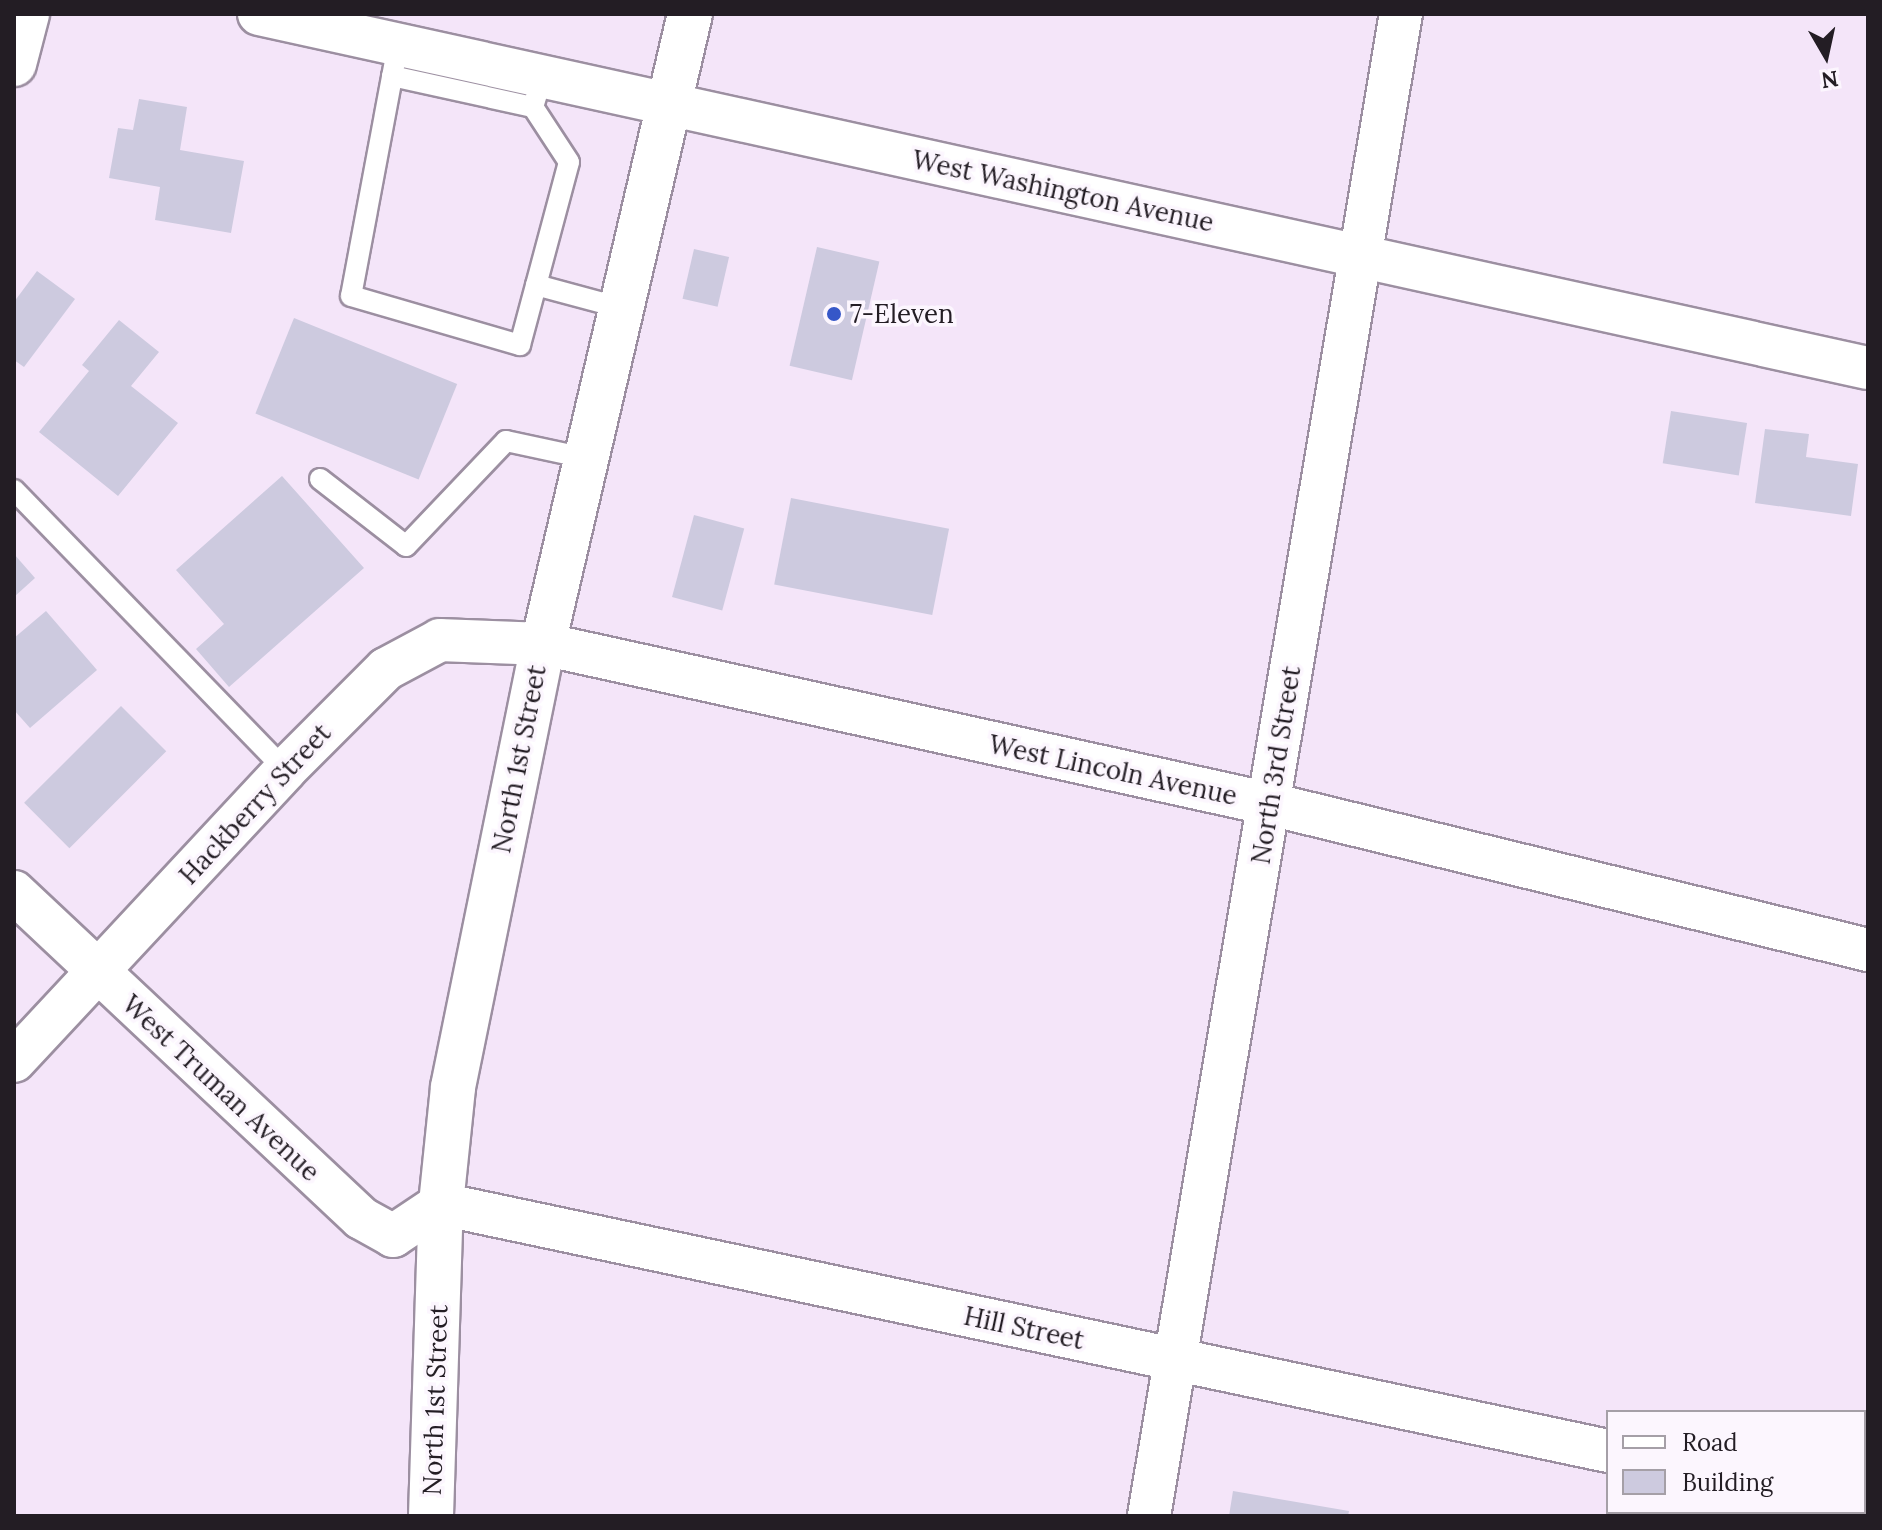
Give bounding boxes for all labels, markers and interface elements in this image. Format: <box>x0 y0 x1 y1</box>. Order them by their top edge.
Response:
north arrow <box>1786 16 1866 96</box>
text: N <box>1819 65 1840 95</box>
street label: West Washington Avenue <box>909 144 1217 238</box>
place label: 7-Eleven <box>850 298 954 330</box>
marker: 7-Eleven <box>825 305 843 323</box>
street label: North 1st Street <box>485 662 553 856</box>
street label: North 3rd Street <box>1245 664 1307 866</box>
street label: Hackberry Street <box>173 717 337 891</box>
street label: West Lincoln Avenue <box>986 728 1240 812</box>
street label: West Truman Avenue <box>116 988 326 1188</box>
street label: Hill Street <box>961 1300 1087 1356</box>
street label: North 1st Street <box>416 1304 454 1496</box>
legend <box>1606 1410 1866 1514</box>
text: Road <box>1682 1427 1738 1458</box>
text: Building <box>1682 1467 1773 1498</box>

